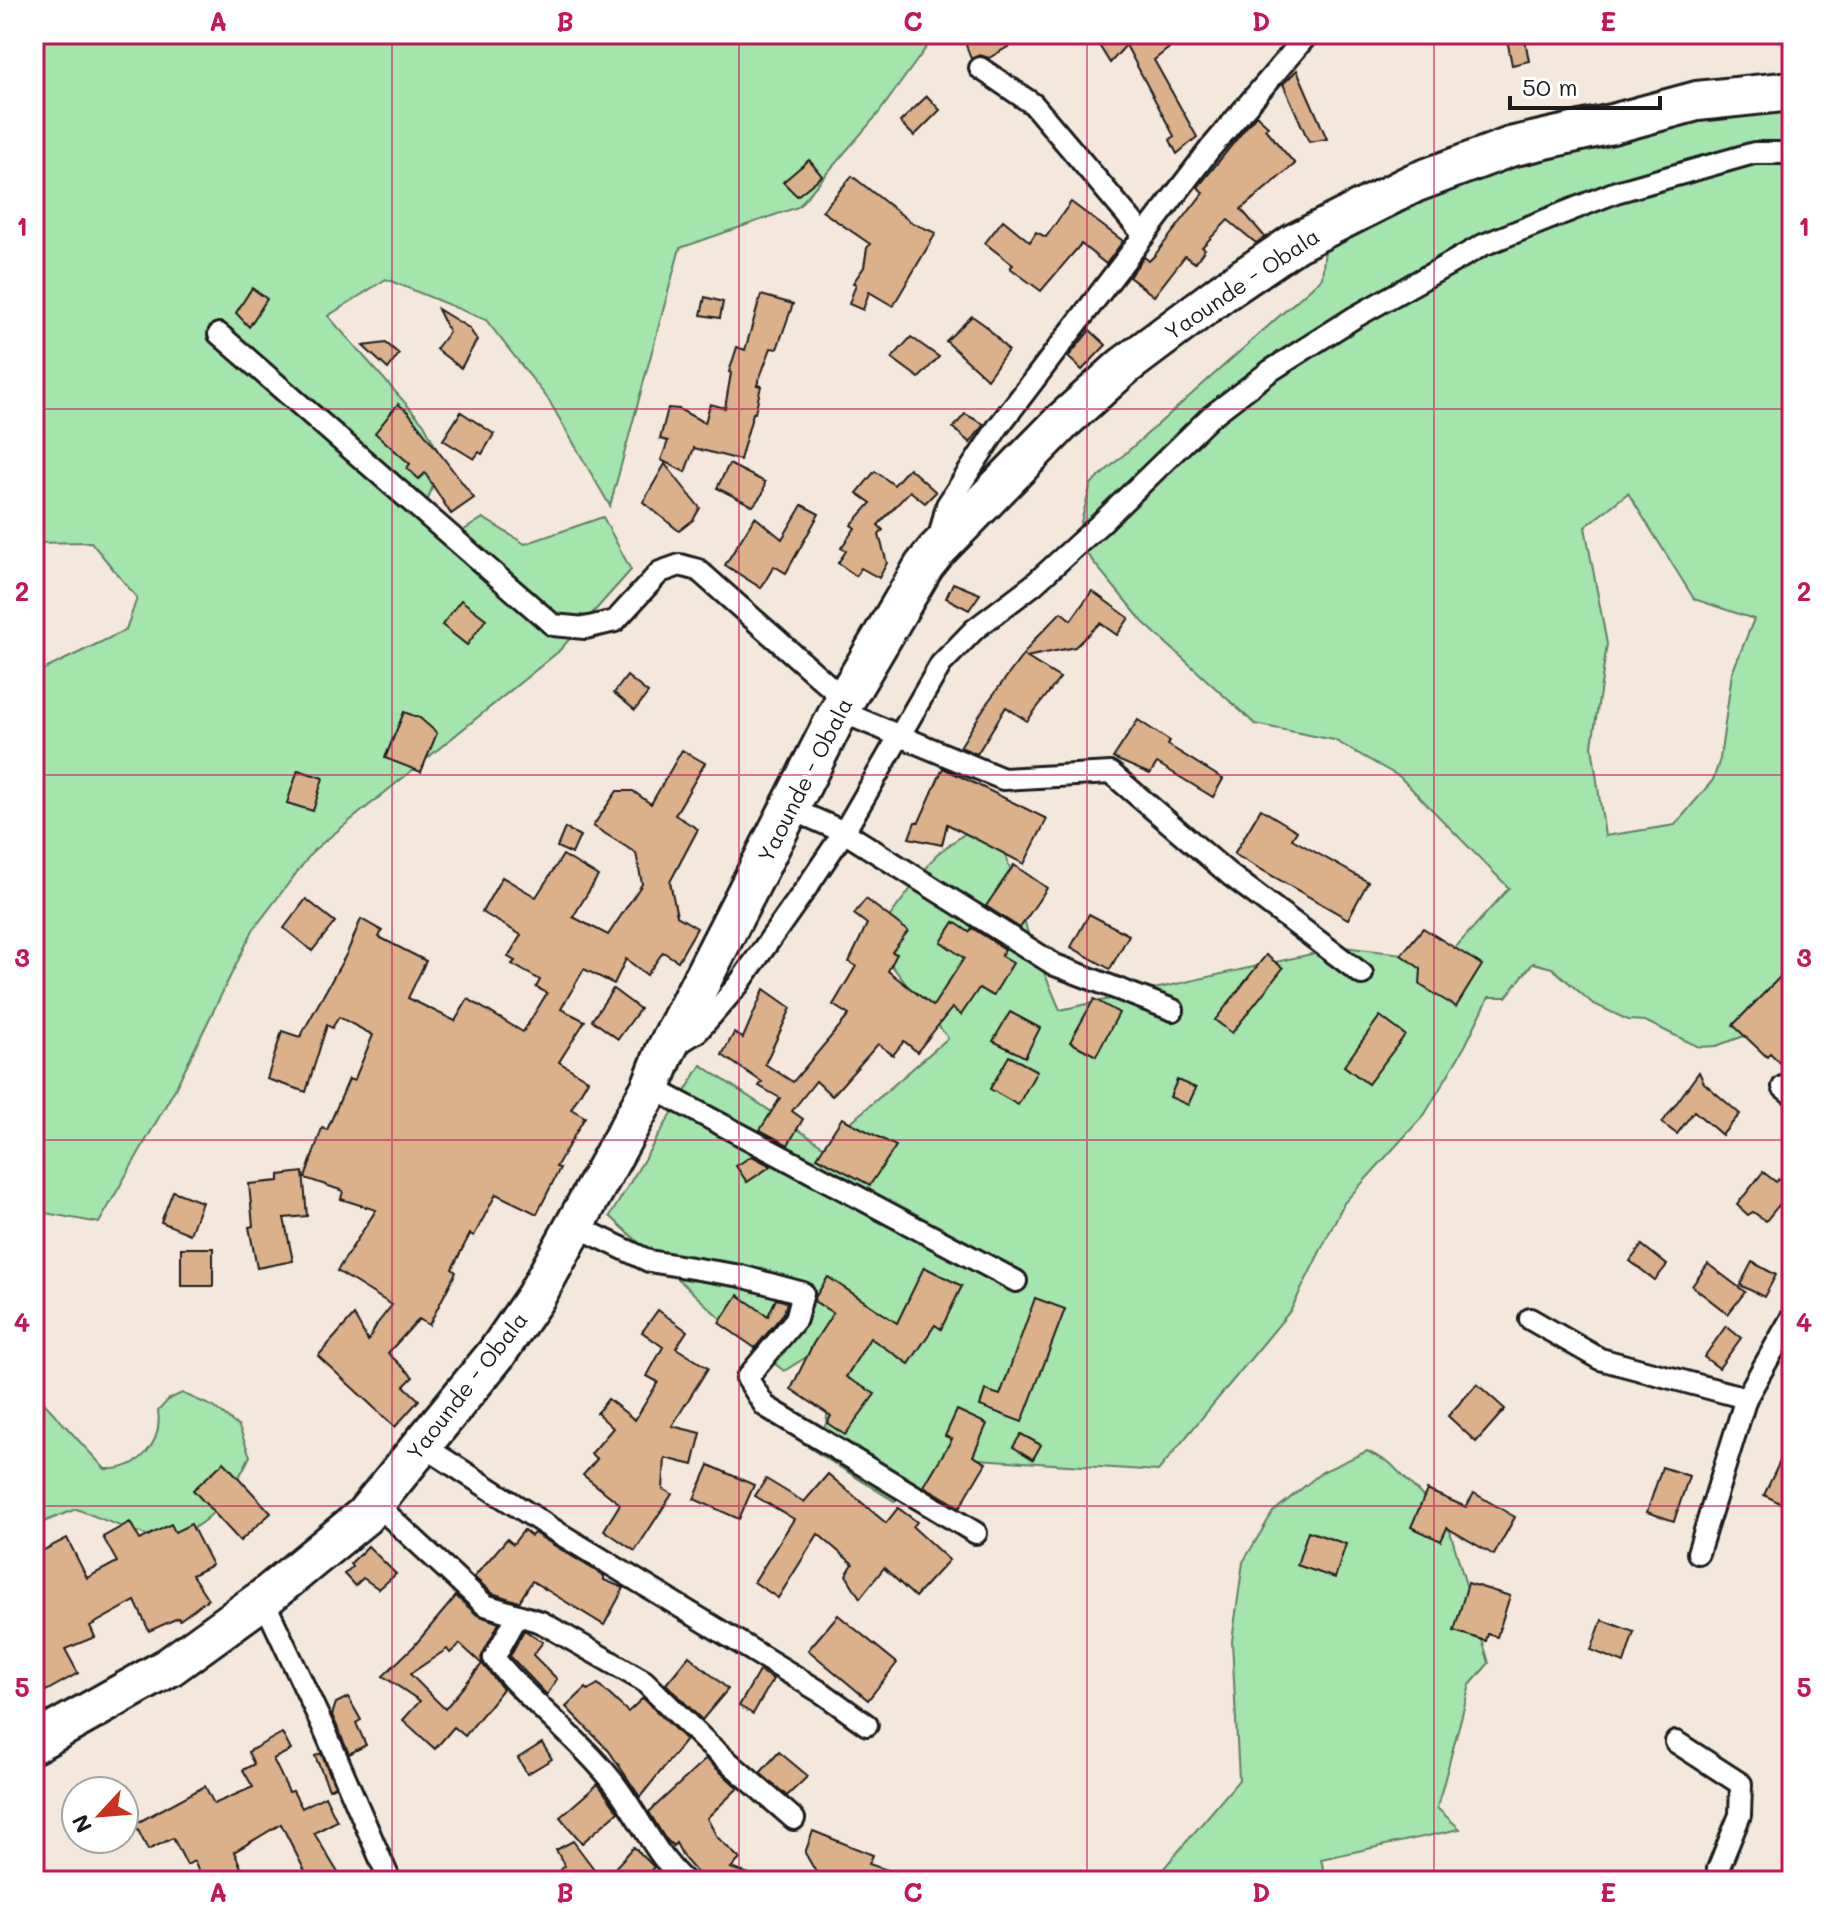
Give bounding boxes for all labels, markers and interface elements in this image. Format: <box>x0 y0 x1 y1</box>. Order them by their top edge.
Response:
text: A <box>209 4 227 38</box>
text: B <box>556 4 574 38</box>
text: C <box>903 4 923 38</box>
text: D <box>1252 4 1270 38</box>
text: E <box>1600 4 1616 38</box>
scale bar <box>1510 60 1660 110</box>
text: 50 m <box>1522 71 1578 102</box>
text: 1 <box>16 209 28 243</box>
text: 1 <box>1798 209 1810 243</box>
street label: Yaounde - Obala <box>1159 221 1325 346</box>
text: 2 <box>15 574 29 608</box>
text: 2 <box>1797 574 1811 608</box>
street label: Yaounde - Obala <box>751 693 858 867</box>
text: 3 <box>14 940 30 974</box>
text: 3 <box>1796 940 1812 974</box>
text: 4 <box>14 1305 30 1339</box>
text: 4 <box>1796 1305 1812 1339</box>
street label: Yaounde - Obala <box>400 1306 534 1466</box>
text: 5 <box>14 1670 30 1704</box>
text: 5 <box>1796 1670 1812 1704</box>
north arrow <box>60 1775 140 1855</box>
text: N <box>65 1810 98 1838</box>
text: A <box>209 1875 227 1909</box>
text: B <box>556 1875 574 1909</box>
text: C <box>903 1875 923 1909</box>
text: D <box>1252 1875 1270 1909</box>
text: E <box>1600 1875 1616 1909</box>

